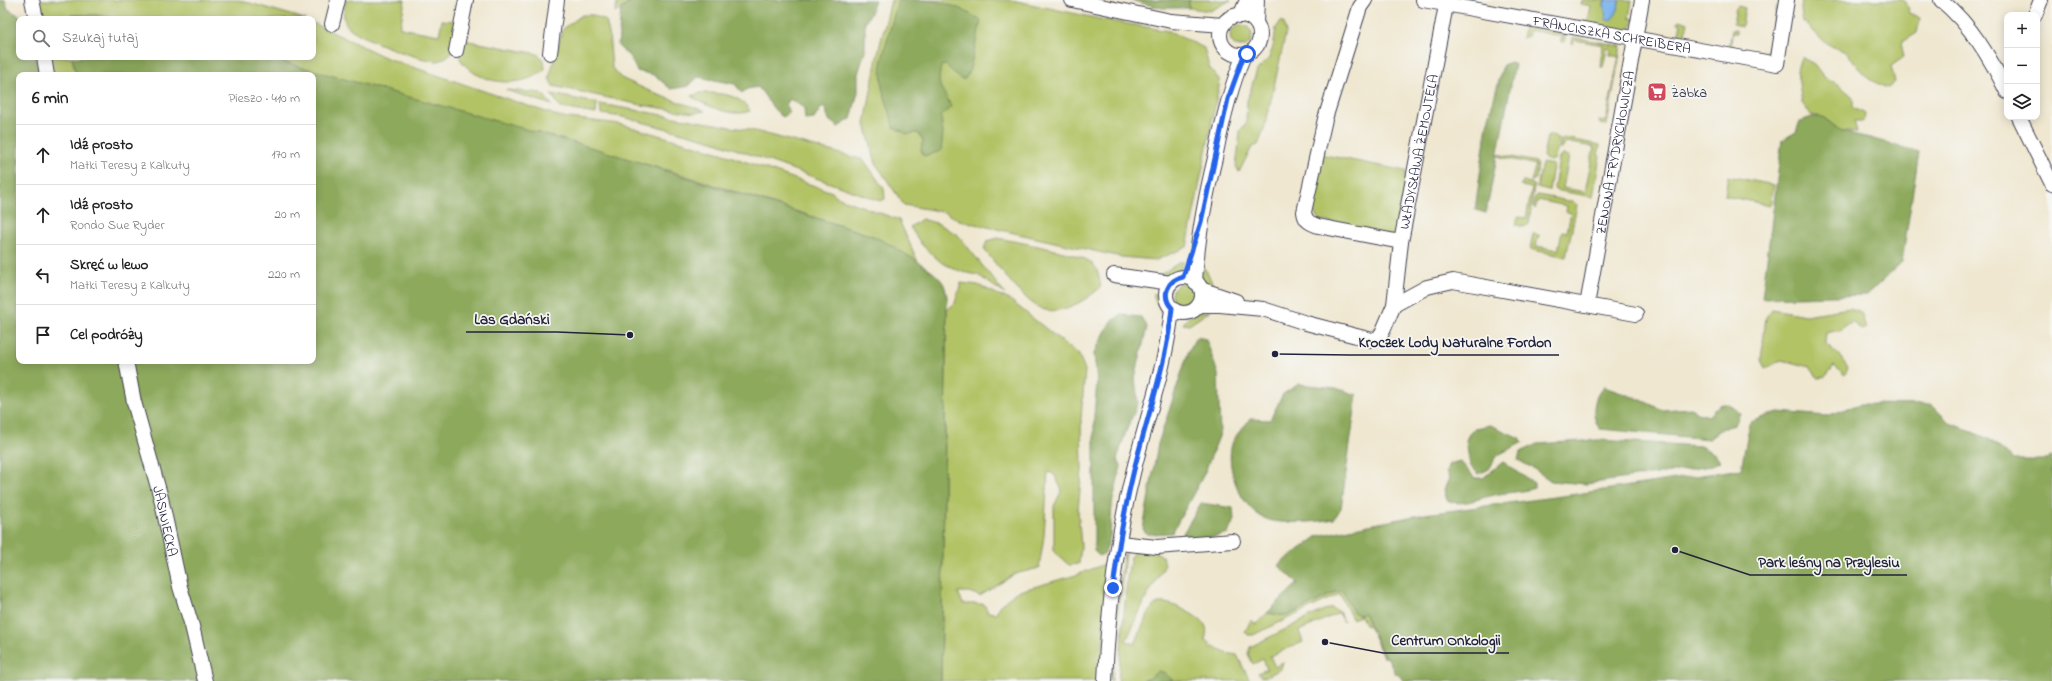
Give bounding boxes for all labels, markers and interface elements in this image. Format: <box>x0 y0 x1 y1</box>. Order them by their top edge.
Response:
street label: FRANCISZKA SCHREIBERA <box>1530 11 1692 60</box>
map controls <box>2004 12 2040 120</box>
button: + <box>2004 12 2040 48</box>
search box <box>16 16 316 60</box>
icon: search <box>30 27 52 49</box>
text: Szukaj tutaj <box>62 27 138 49</box>
route start <box>1238 45 1256 63</box>
button: − <box>2004 48 2040 84</box>
street label: ZENONA FRYDRYCHOWICZA <box>1591 69 1641 236</box>
street label: WŁADYSŁAWA ŻEMOJTELA <box>1395 73 1445 231</box>
supermarket icon: Żabka <box>1646 81 1668 103</box>
place label: Żabka <box>1671 83 1707 104</box>
button: layers <box>2004 84 2040 120</box>
text: 6 min <box>32 86 68 111</box>
text: Pieszo · 410 m <box>229 89 300 108</box>
text: Idź prosto <box>70 134 133 156</box>
icon: ahead <box>32 144 54 166</box>
text: 170 m <box>272 145 300 164</box>
text: Matki Teresy z Kalkuty <box>70 156 190 175</box>
text: Idź prosto <box>70 194 133 216</box>
icon: ahead <box>32 204 54 226</box>
text: 20 m <box>275 205 300 224</box>
text: Rondo Sue Ryder <box>70 216 164 235</box>
text: Skręć w lewo <box>70 254 148 276</box>
icon: left <box>32 264 54 286</box>
text: 220 m <box>268 265 300 284</box>
text: Matki Teresy z Kalkuty <box>70 276 190 295</box>
callout: Las Gdański <box>466 305 557 332</box>
text: Las Gdański <box>474 309 550 331</box>
icon: arrive <box>32 324 54 346</box>
text: Cel podróży <box>70 324 143 346</box>
callout: Kroczek Lody Naturalne Fordon <box>1350 328 1559 355</box>
text: Kroczek Lody Naturalne Fordon <box>1359 332 1552 356</box>
street label: JASINIECKA <box>146 483 182 559</box>
callout: Park leśny na Przylesiu <box>1750 548 1907 575</box>
text: Park leśny na Przylesiu <box>1758 552 1900 576</box>
route end <box>1104 579 1122 597</box>
callout: Centrum Onkologii <box>1383 626 1509 653</box>
text: Centrum Onkologii <box>1391 630 1501 654</box>

